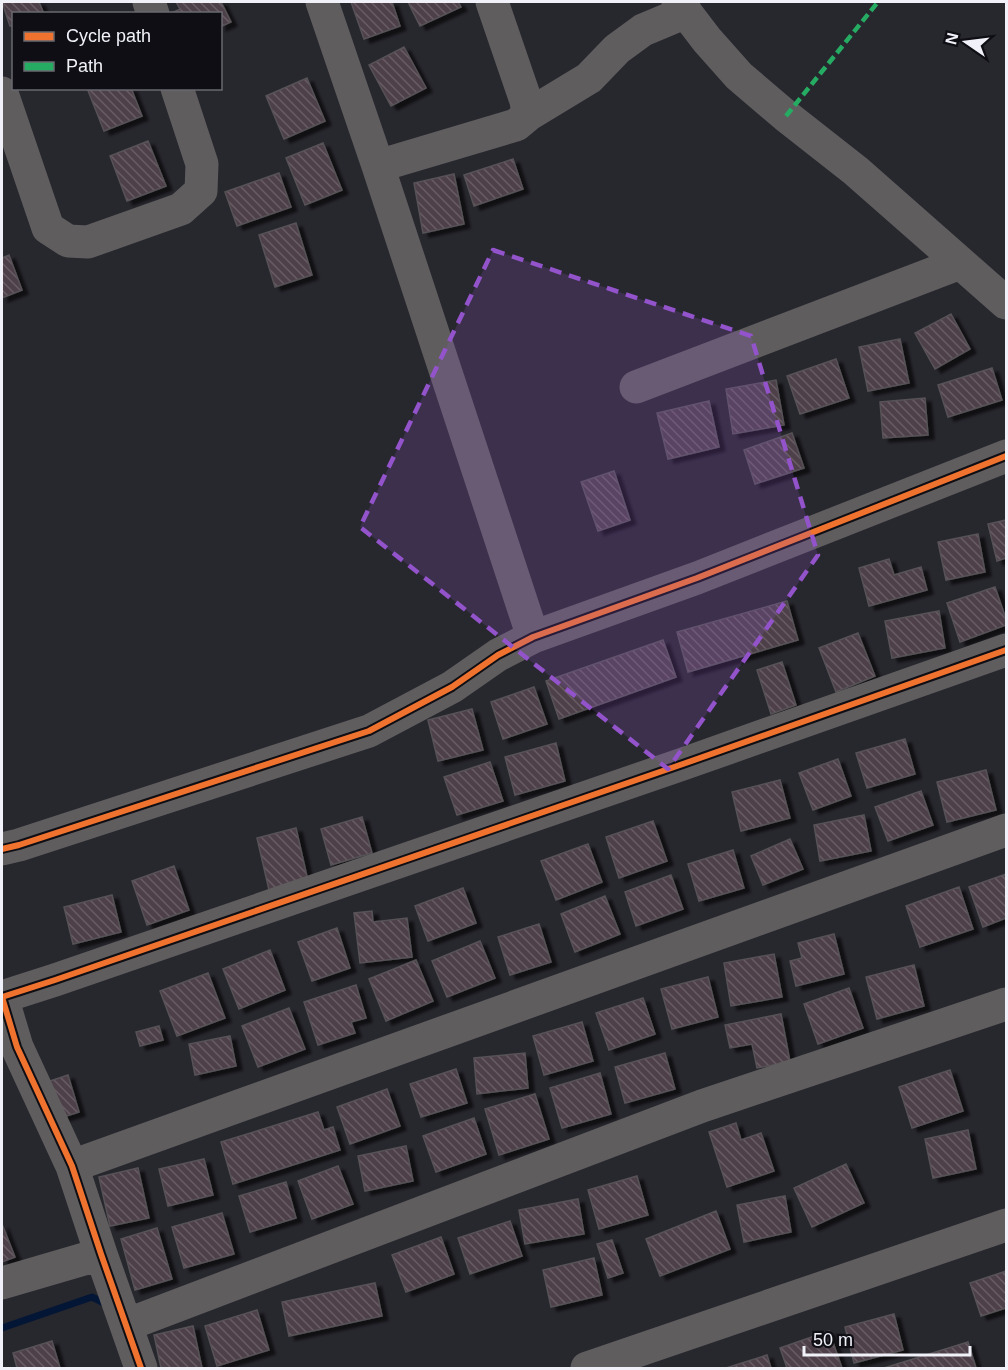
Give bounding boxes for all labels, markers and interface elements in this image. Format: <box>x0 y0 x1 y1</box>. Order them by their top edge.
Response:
legend <box>12 12 222 90</box>
north arrow <box>936 12 996 72</box>
text: Cycle path <box>66 26 151 46</box>
text: N <box>942 31 962 46</box>
text: Path <box>66 56 103 76</box>
scale bar <box>804 1319 970 1357</box>
text: 50 m <box>813 1330 853 1350</box>

